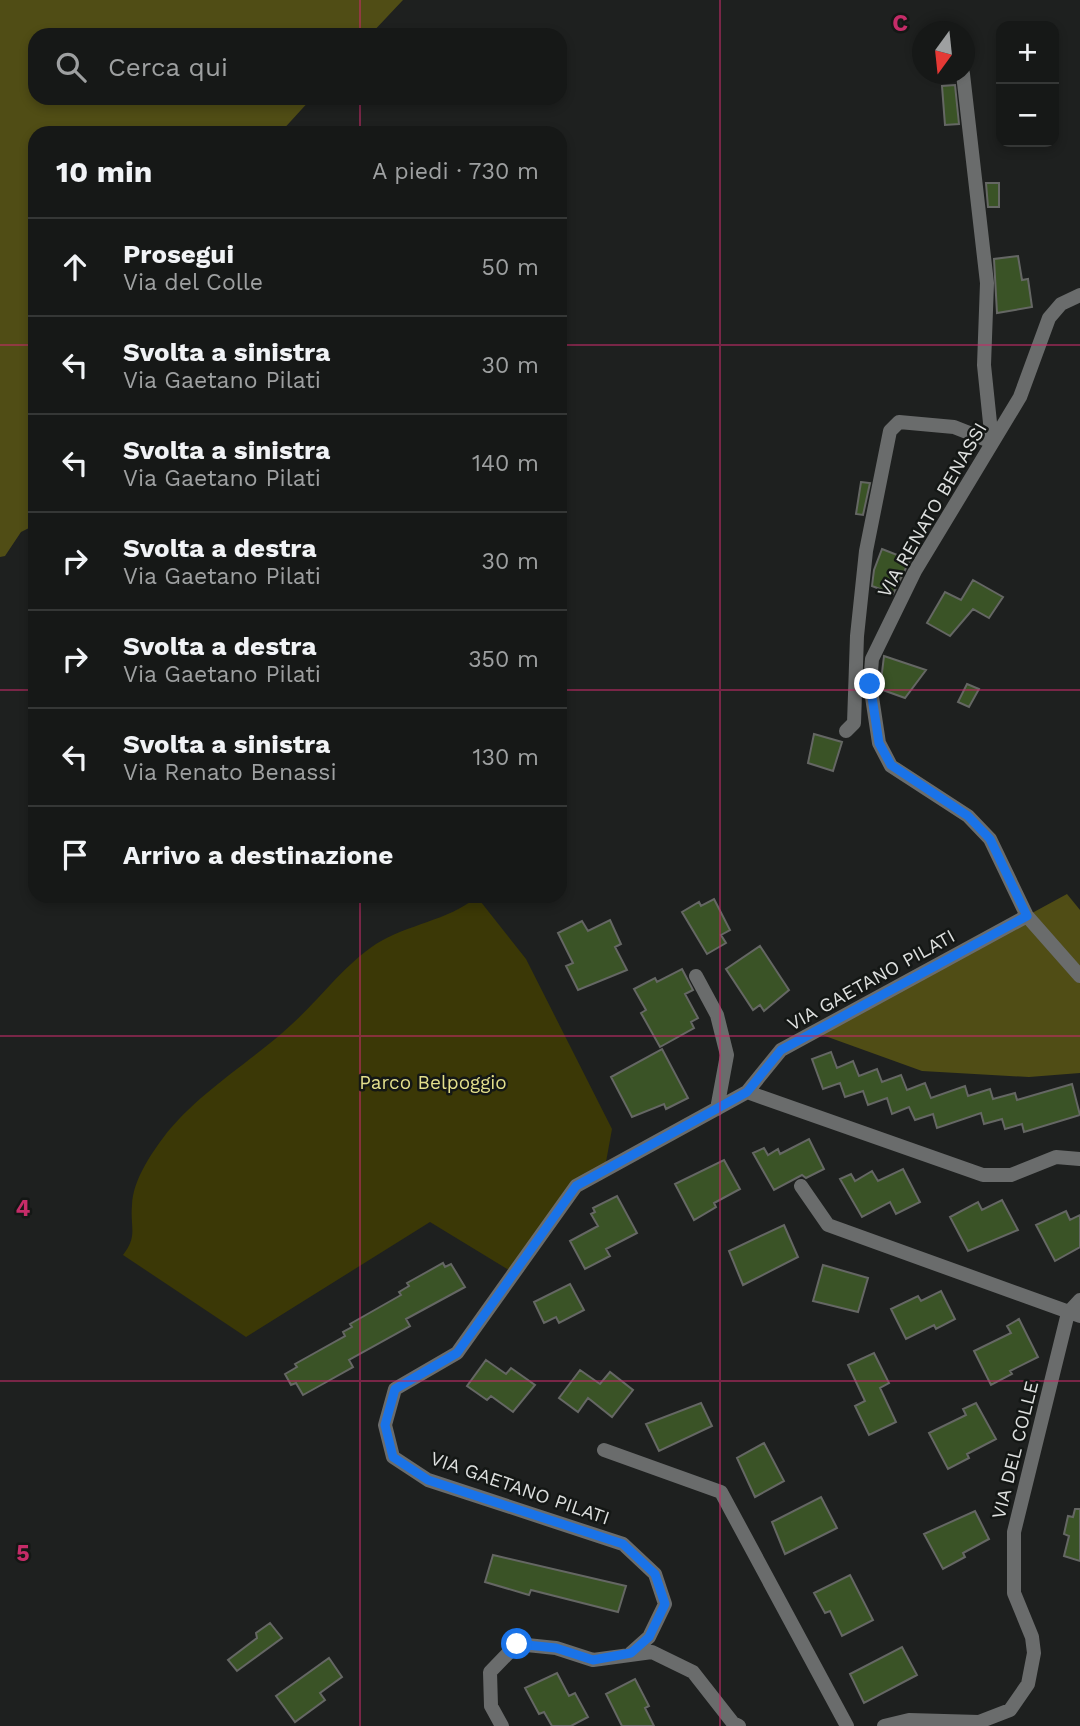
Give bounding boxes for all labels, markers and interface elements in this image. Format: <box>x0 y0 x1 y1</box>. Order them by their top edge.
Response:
text: C <box>892 10 908 37</box>
north arrow <box>912 21 975 84</box>
map controls <box>996 21 1059 147</box>
button: + <box>996 21 1059 84</box>
search box <box>28 28 567 105</box>
icon: search <box>52 48 90 86</box>
text: Cerca qui <box>108 52 228 82</box>
button: − <box>996 84 1059 147</box>
text: 10 min <box>56 154 152 189</box>
text: A piedi · 730 m <box>372 158 539 185</box>
text: Prosegui <box>123 239 234 269</box>
icon: ahead <box>56 248 94 286</box>
text: 50 m <box>482 254 539 281</box>
text: Via del Colle <box>123 269 263 296</box>
text: Svolta a sinistra <box>123 337 330 367</box>
icon: left <box>56 346 94 384</box>
text: 30 m <box>482 352 539 379</box>
text: Via Gaetano Pilati <box>123 367 321 394</box>
street label: VIA RENATO BENASSI <box>872 418 992 602</box>
text: Svolta a sinistra <box>123 435 330 465</box>
icon: left <box>56 444 94 482</box>
text: 140 m <box>472 450 539 477</box>
text: Via Gaetano Pilati <box>123 465 321 492</box>
text: Svolta a destra <box>123 533 316 563</box>
icon: right <box>56 542 94 580</box>
text: 30 m <box>482 548 539 575</box>
text: Via Gaetano Pilati <box>123 563 321 590</box>
text: Svolta a destra <box>123 631 316 661</box>
icon: right <box>56 640 94 678</box>
text: 350 m <box>468 646 539 673</box>
text: Via Gaetano Pilati <box>123 661 321 688</box>
route end <box>854 668 885 699</box>
text: Svolta a sinistra <box>123 729 330 759</box>
icon: left <box>56 738 94 776</box>
text: 130 m <box>473 744 539 771</box>
text: Via Renato Benassi <box>123 759 337 786</box>
icon: arrive <box>56 836 94 874</box>
text: Arrivo a destinazione <box>123 840 393 870</box>
street label: VIA GAETANO PILATI <box>783 924 959 1036</box>
park label: Parco Belpoggio <box>359 1071 507 1094</box>
text: 4 <box>16 1195 31 1222</box>
street label: VIA DEL COLLE <box>987 1379 1043 1521</box>
street label: VIA GAETANO PILATI <box>427 1447 613 1529</box>
text: 5 <box>16 1540 30 1567</box>
route start <box>501 1628 532 1659</box>

